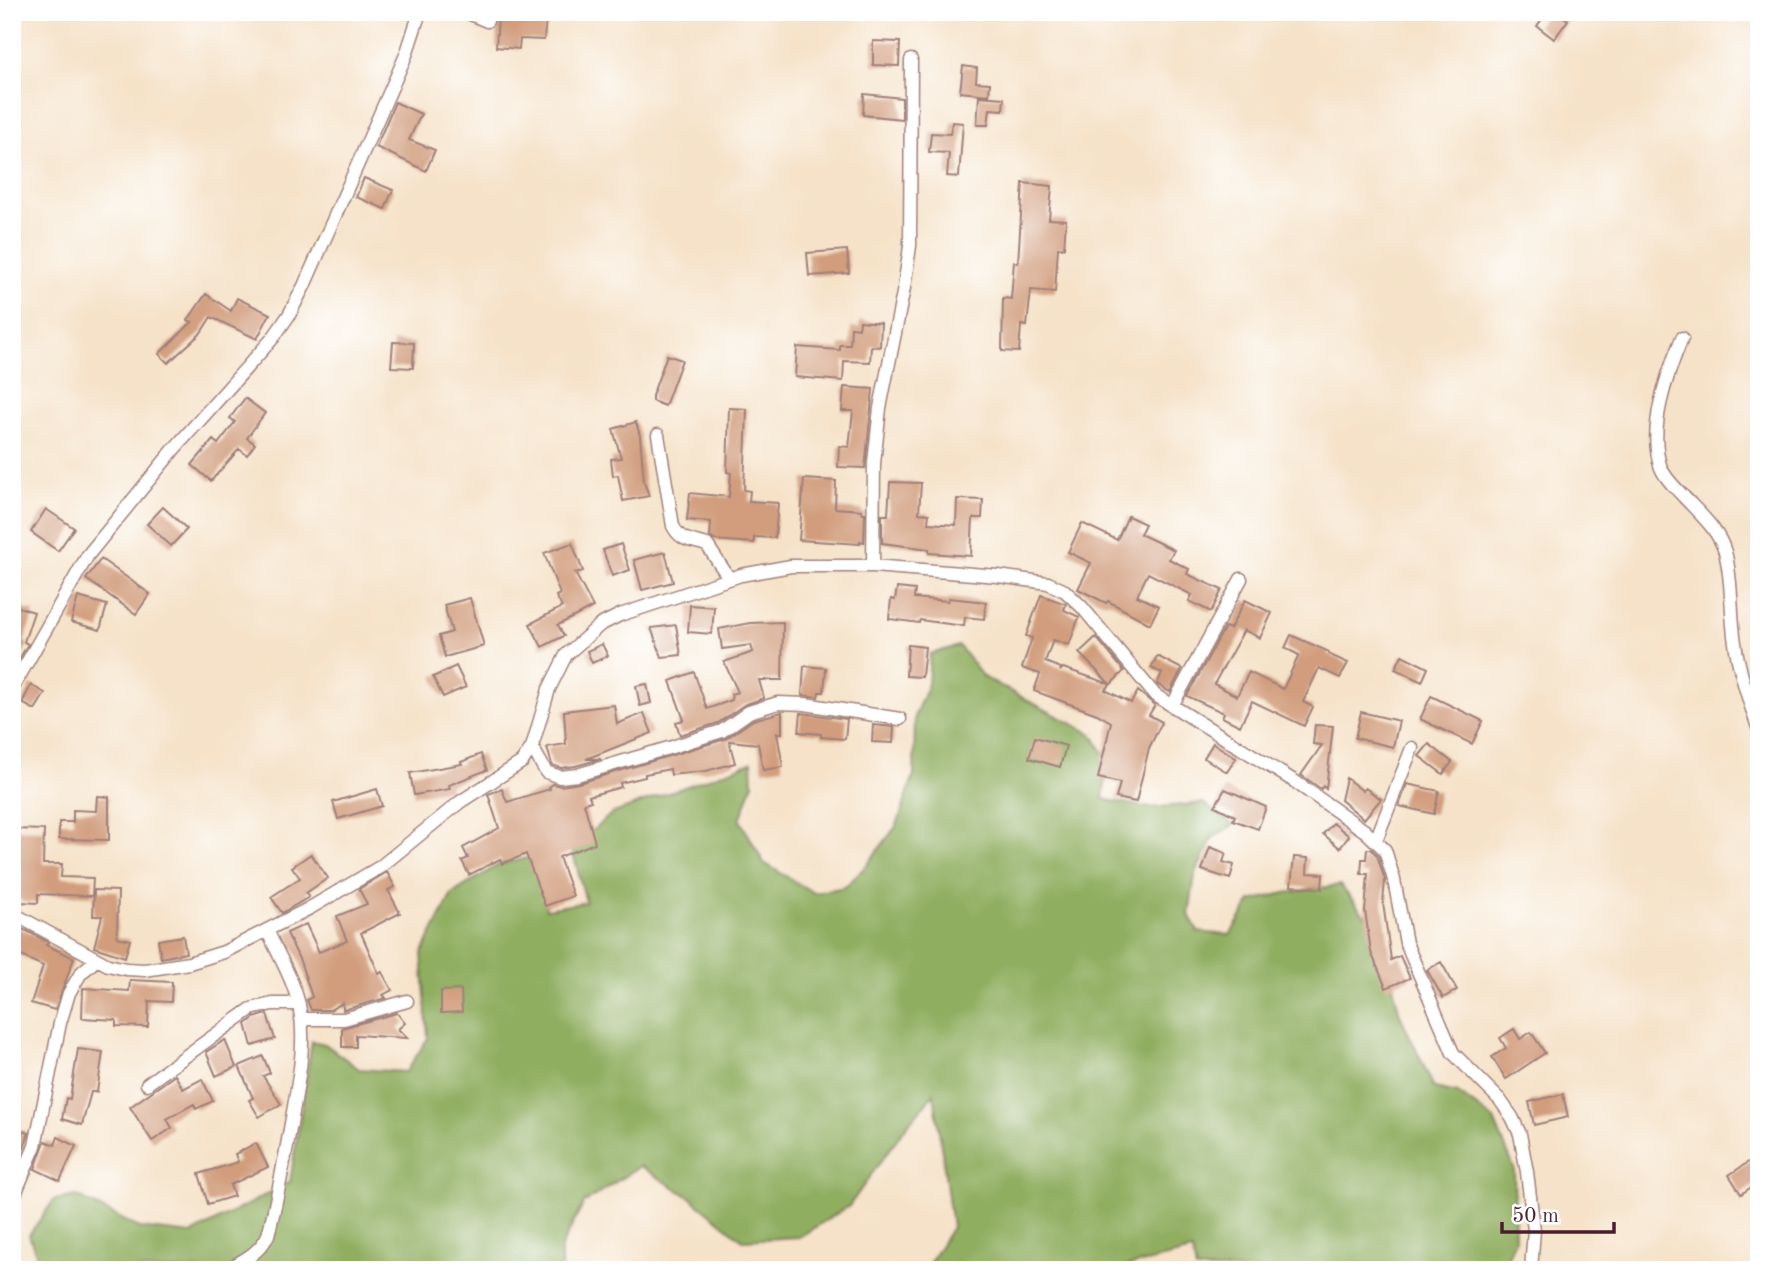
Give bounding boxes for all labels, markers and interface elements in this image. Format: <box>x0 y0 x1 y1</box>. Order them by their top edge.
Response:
scale bar <box>1502 1191 1614 1235</box>
text: 50 m <box>1512 1206 1559 1227</box>

